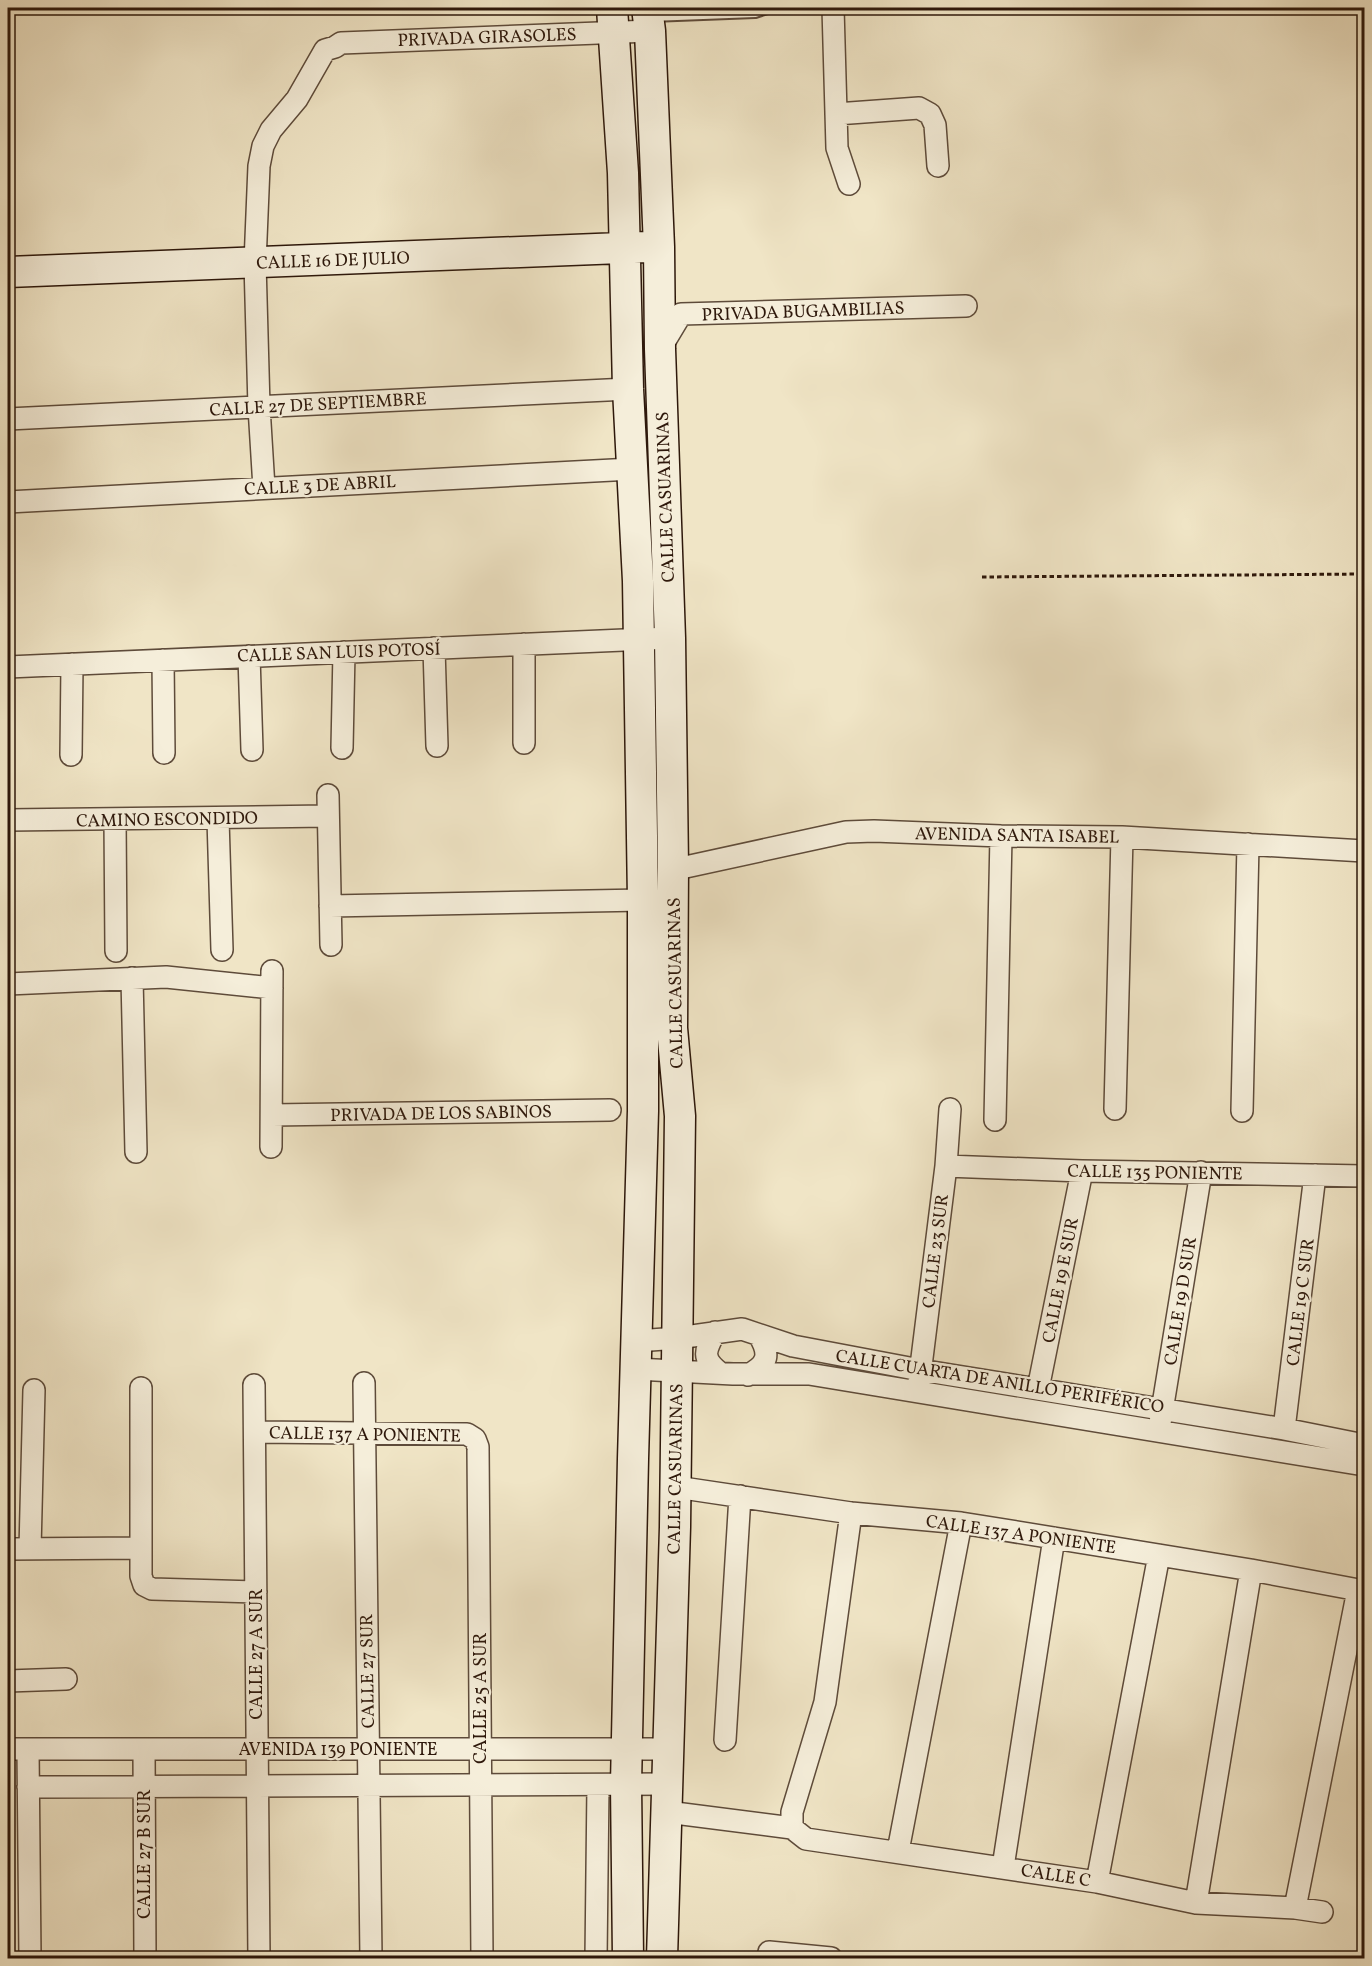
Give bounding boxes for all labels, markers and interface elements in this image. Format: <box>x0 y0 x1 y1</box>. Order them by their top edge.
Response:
street label: PRIVADA GIRASOLES <box>397 23 577 54</box>
street label: CALLE 16 DE JULIO <box>256 246 410 277</box>
street label: PRIVADA BUGAMBILIAS <box>701 296 905 329</box>
street label: CALLE 27 DE SEPTIEMBRE <box>209 387 427 424</box>
street label: CALLE CASUARINAS <box>651 411 682 583</box>
street label: CALLE 3 DE ABRIL <box>244 470 396 503</box>
street label: CALLE SAN LUIS POTOSÍ <box>237 637 441 670</box>
street label: CAMINO ESCONDIDO <box>76 806 258 835</box>
street label: AVENIDA SANTA ISABEL <box>915 822 1119 851</box>
street label: CALLE CASUARINAS <box>663 897 690 1069</box>
street label: PRIVADA DE LOS SABINOS <box>330 1100 552 1129</box>
street label: CALLE 135 PONIENTE <box>1067 1159 1243 1188</box>
street label: CALLE 23 SUR <box>917 1193 956 1310</box>
street label: CALLE 19 E SUR <box>1037 1215 1086 1345</box>
street label: CALLE 19 D SUR <box>1159 1235 1204 1367</box>
street label: CALLE 19 C SUR <box>1281 1237 1322 1367</box>
street label: CALLE CUARTA DE ANILLO PERIFÉRICO <box>834 1344 1166 1421</box>
street label: CALLE CASUARINAS <box>663 1383 690 1555</box>
street label: CALLE 137 A PONIENTE <box>269 1421 461 1450</box>
street label: CALLE 137 A PONIENTE <box>924 1510 1118 1561</box>
street label: CALLE 27 A SUR <box>245 1589 270 1719</box>
street label: CALLE 27 SUR <box>355 1613 382 1728</box>
street label: CALLE 25 A SUR <box>469 1632 494 1764</box>
street label: AVENIDA 139 PONIENTE <box>238 1738 438 1763</box>
street label: CALLE 27 B SUR <box>133 1789 158 1919</box>
street label: CALLE C <box>1019 1859 1092 1894</box>

